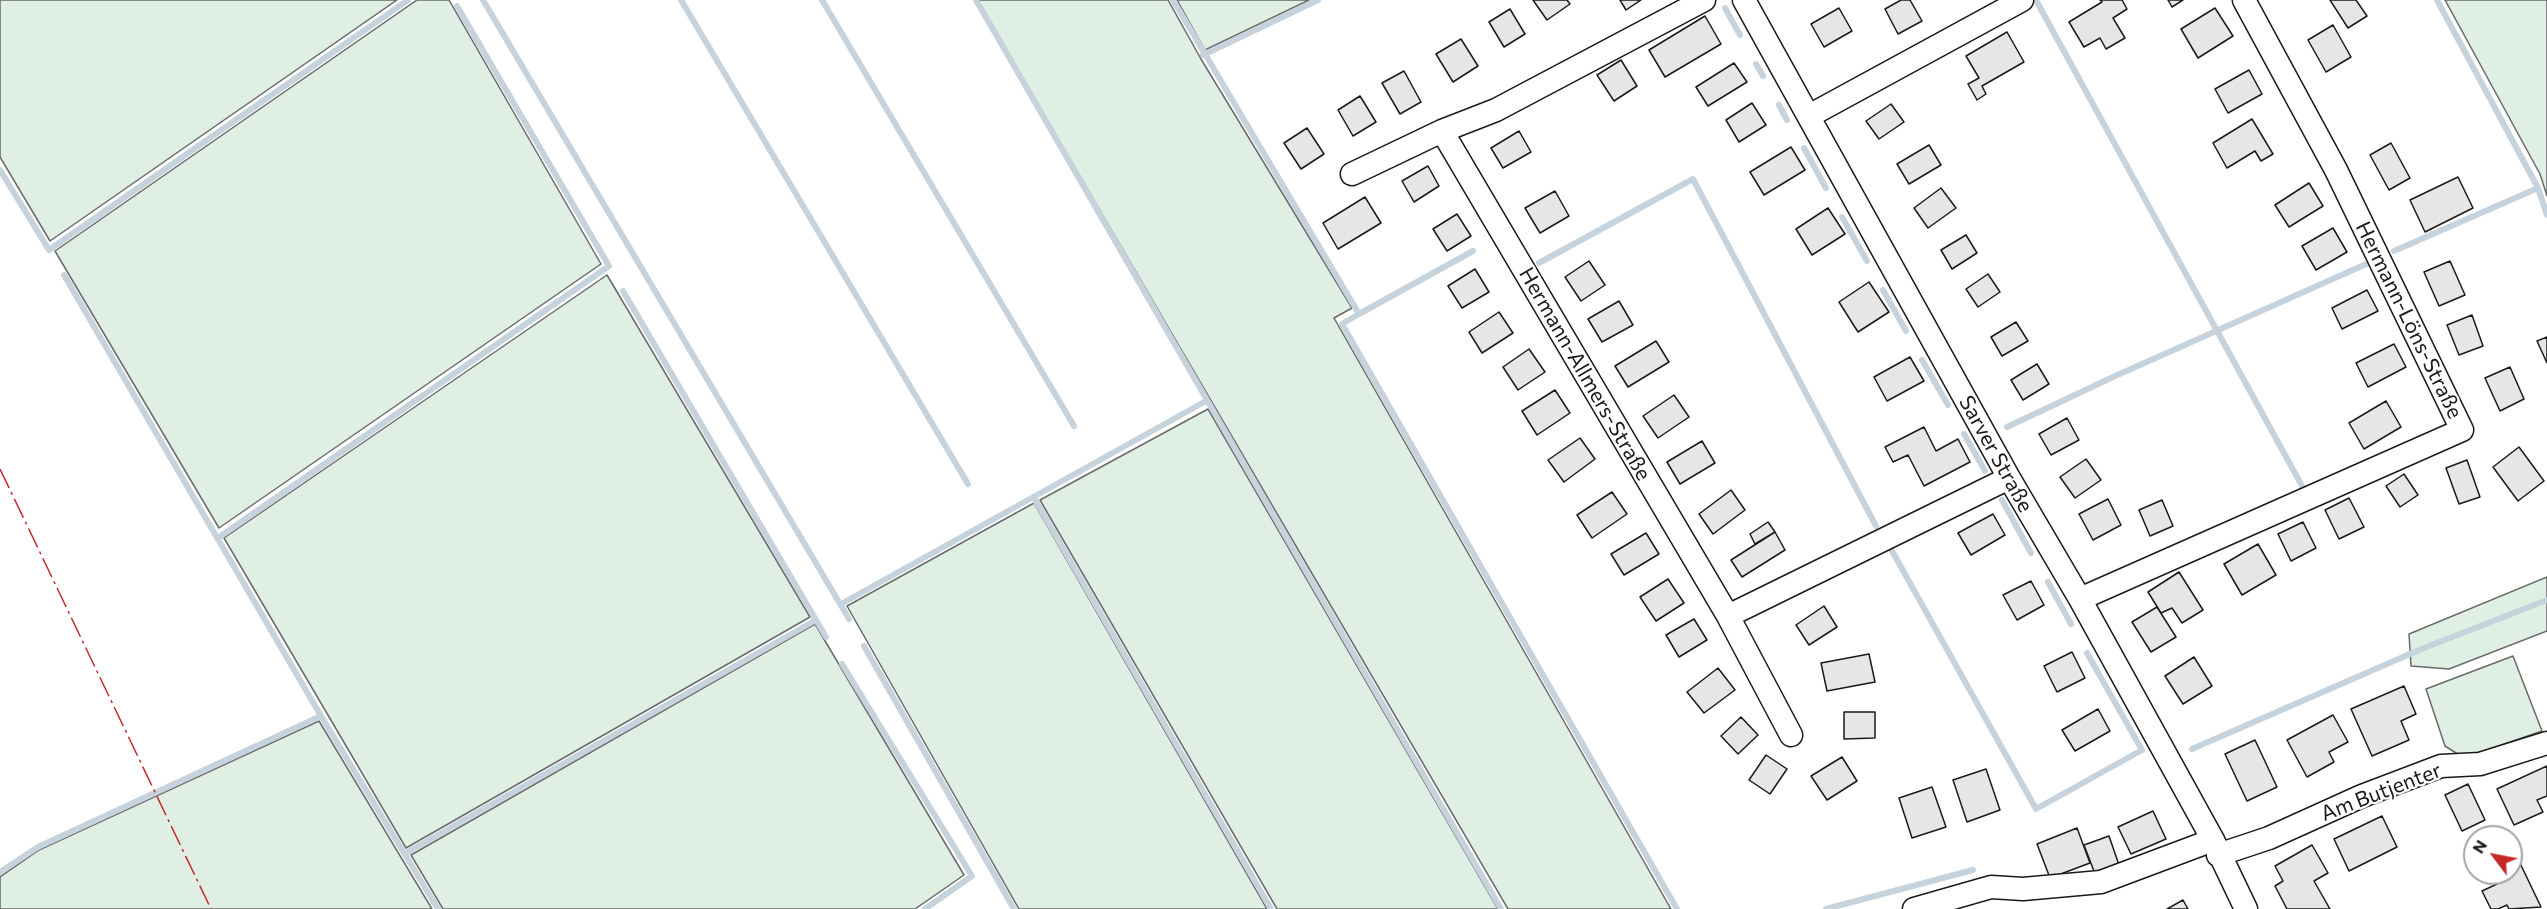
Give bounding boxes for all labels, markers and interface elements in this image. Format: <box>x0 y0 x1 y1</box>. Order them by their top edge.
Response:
street label: Hermann-Löns-Straße <box>2350 217 2468 423</box>
street label: Hermann-Allmers-Straße <box>1514 263 1656 485</box>
street label: Sarver Straße <box>1954 391 2038 517</box>
street label: Am Butjenter <box>2317 757 2445 827</box>
north arrow <box>2463 825 2523 885</box>
text: N <box>2468 836 2490 856</box>

